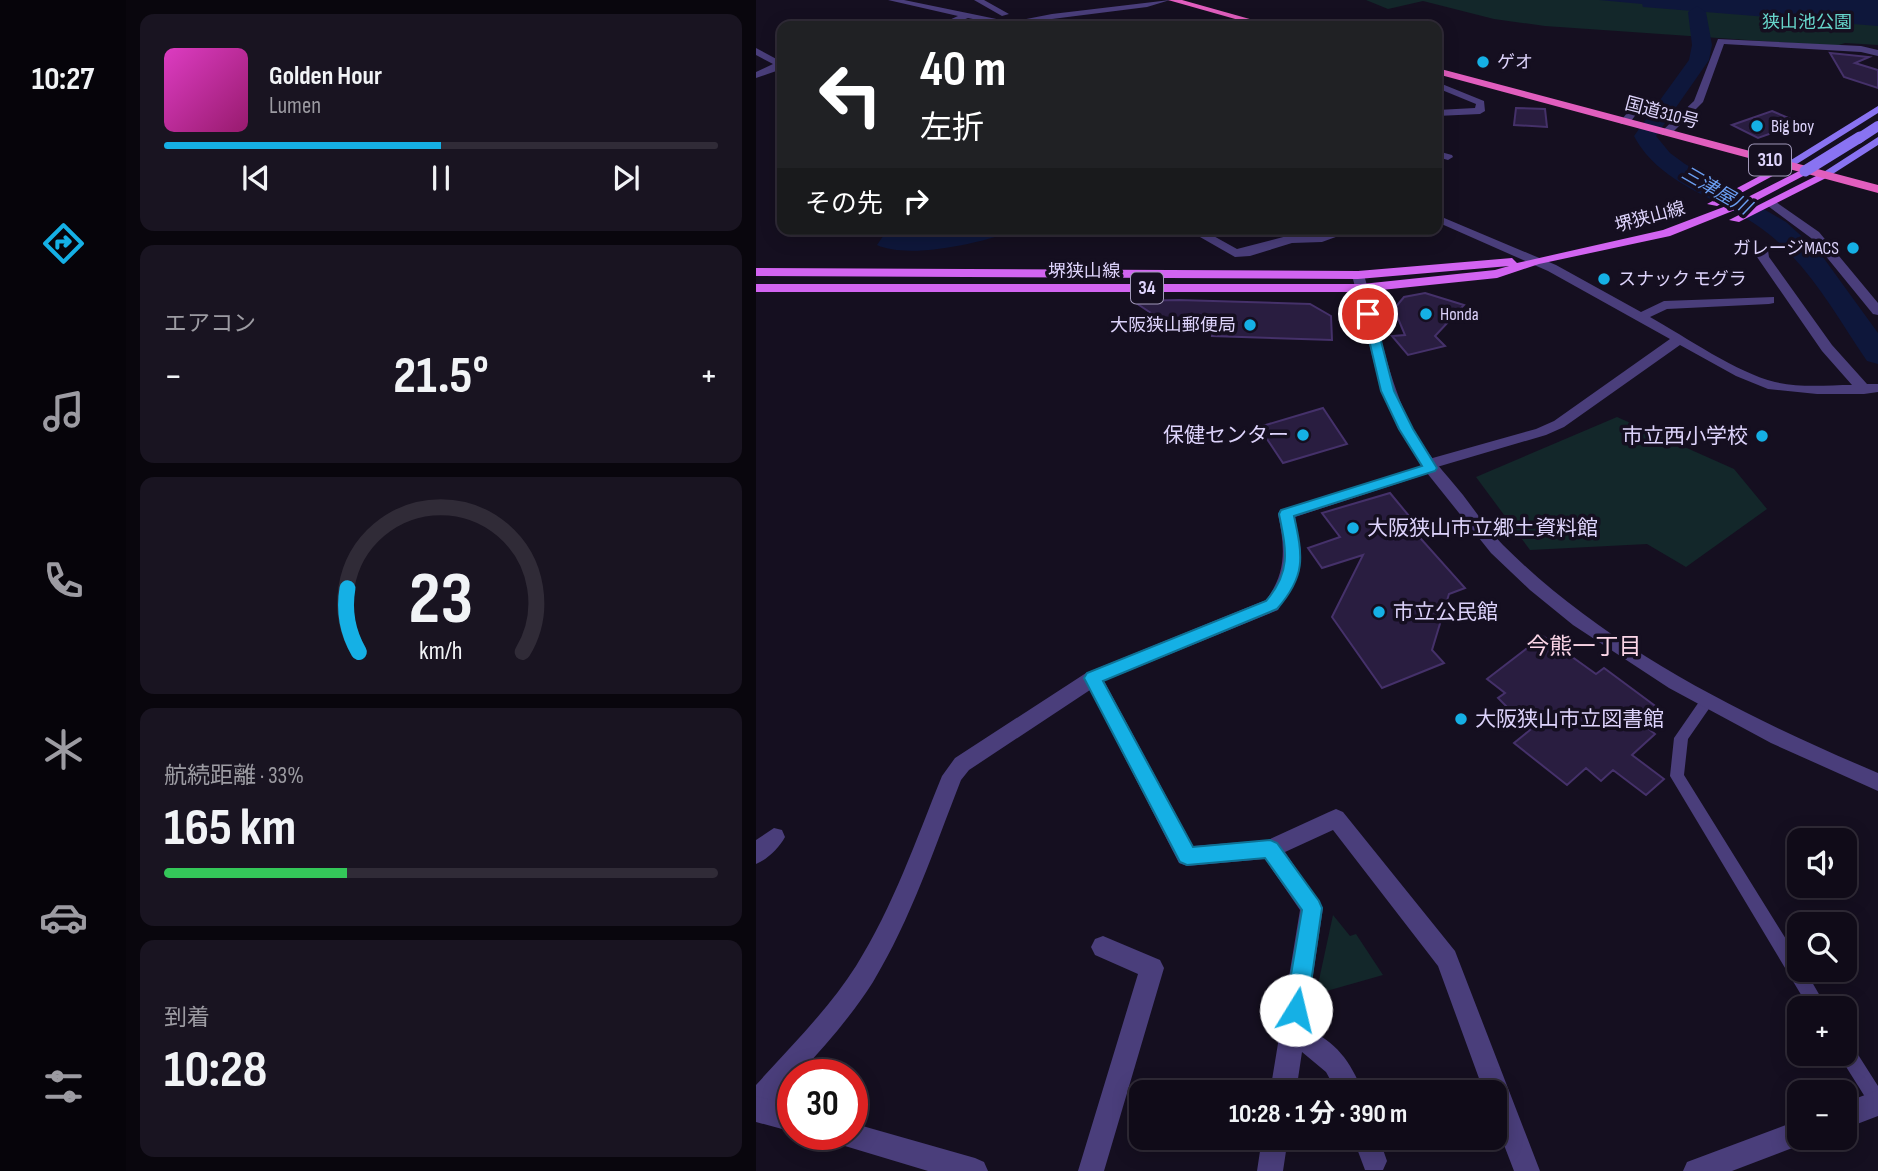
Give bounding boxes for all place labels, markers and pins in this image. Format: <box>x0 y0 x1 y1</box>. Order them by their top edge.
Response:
place label: ゲオ <box>1497 52 1533 73</box>
marker: ゲオ <box>1475 54 1491 70</box>
place label: Big boy <box>1771 116 1814 137</box>
marker: Big boy <box>1749 118 1765 134</box>
place label: ガレージMACS <box>1733 238 1839 259</box>
marker: ガレージMACS <box>1845 240 1861 256</box>
place label: スナック モグラ <box>1618 269 1747 290</box>
marker: スナック モグラ <box>1596 271 1612 287</box>
pin <box>1338 284 1398 344</box>
place label: Honda <box>1440 304 1479 325</box>
marker: Honda <box>1418 306 1434 322</box>
place label: 大阪狭山郵便局 <box>1110 315 1236 336</box>
marker: 大阪狭山郵便局 <box>1242 317 1258 333</box>
place label: 保健センター <box>1163 423 1289 448</box>
place label: 市立西小学校 <box>1622 424 1748 449</box>
marker: 保健センター <box>1295 427 1311 443</box>
marker: 市立西小学校 <box>1754 428 1770 444</box>
place label: 大阪狭山市立郷土資料館 <box>1367 516 1598 541</box>
marker: 大阪狭山市立郷土資料館 <box>1345 520 1361 536</box>
place label: 市立公民館 <box>1393 600 1498 625</box>
marker: 市立公民館 <box>1371 604 1387 620</box>
place label: 大阪狭山市立図書館 <box>1475 707 1664 732</box>
marker: 大阪狭山市立図書館 <box>1453 711 1469 727</box>

